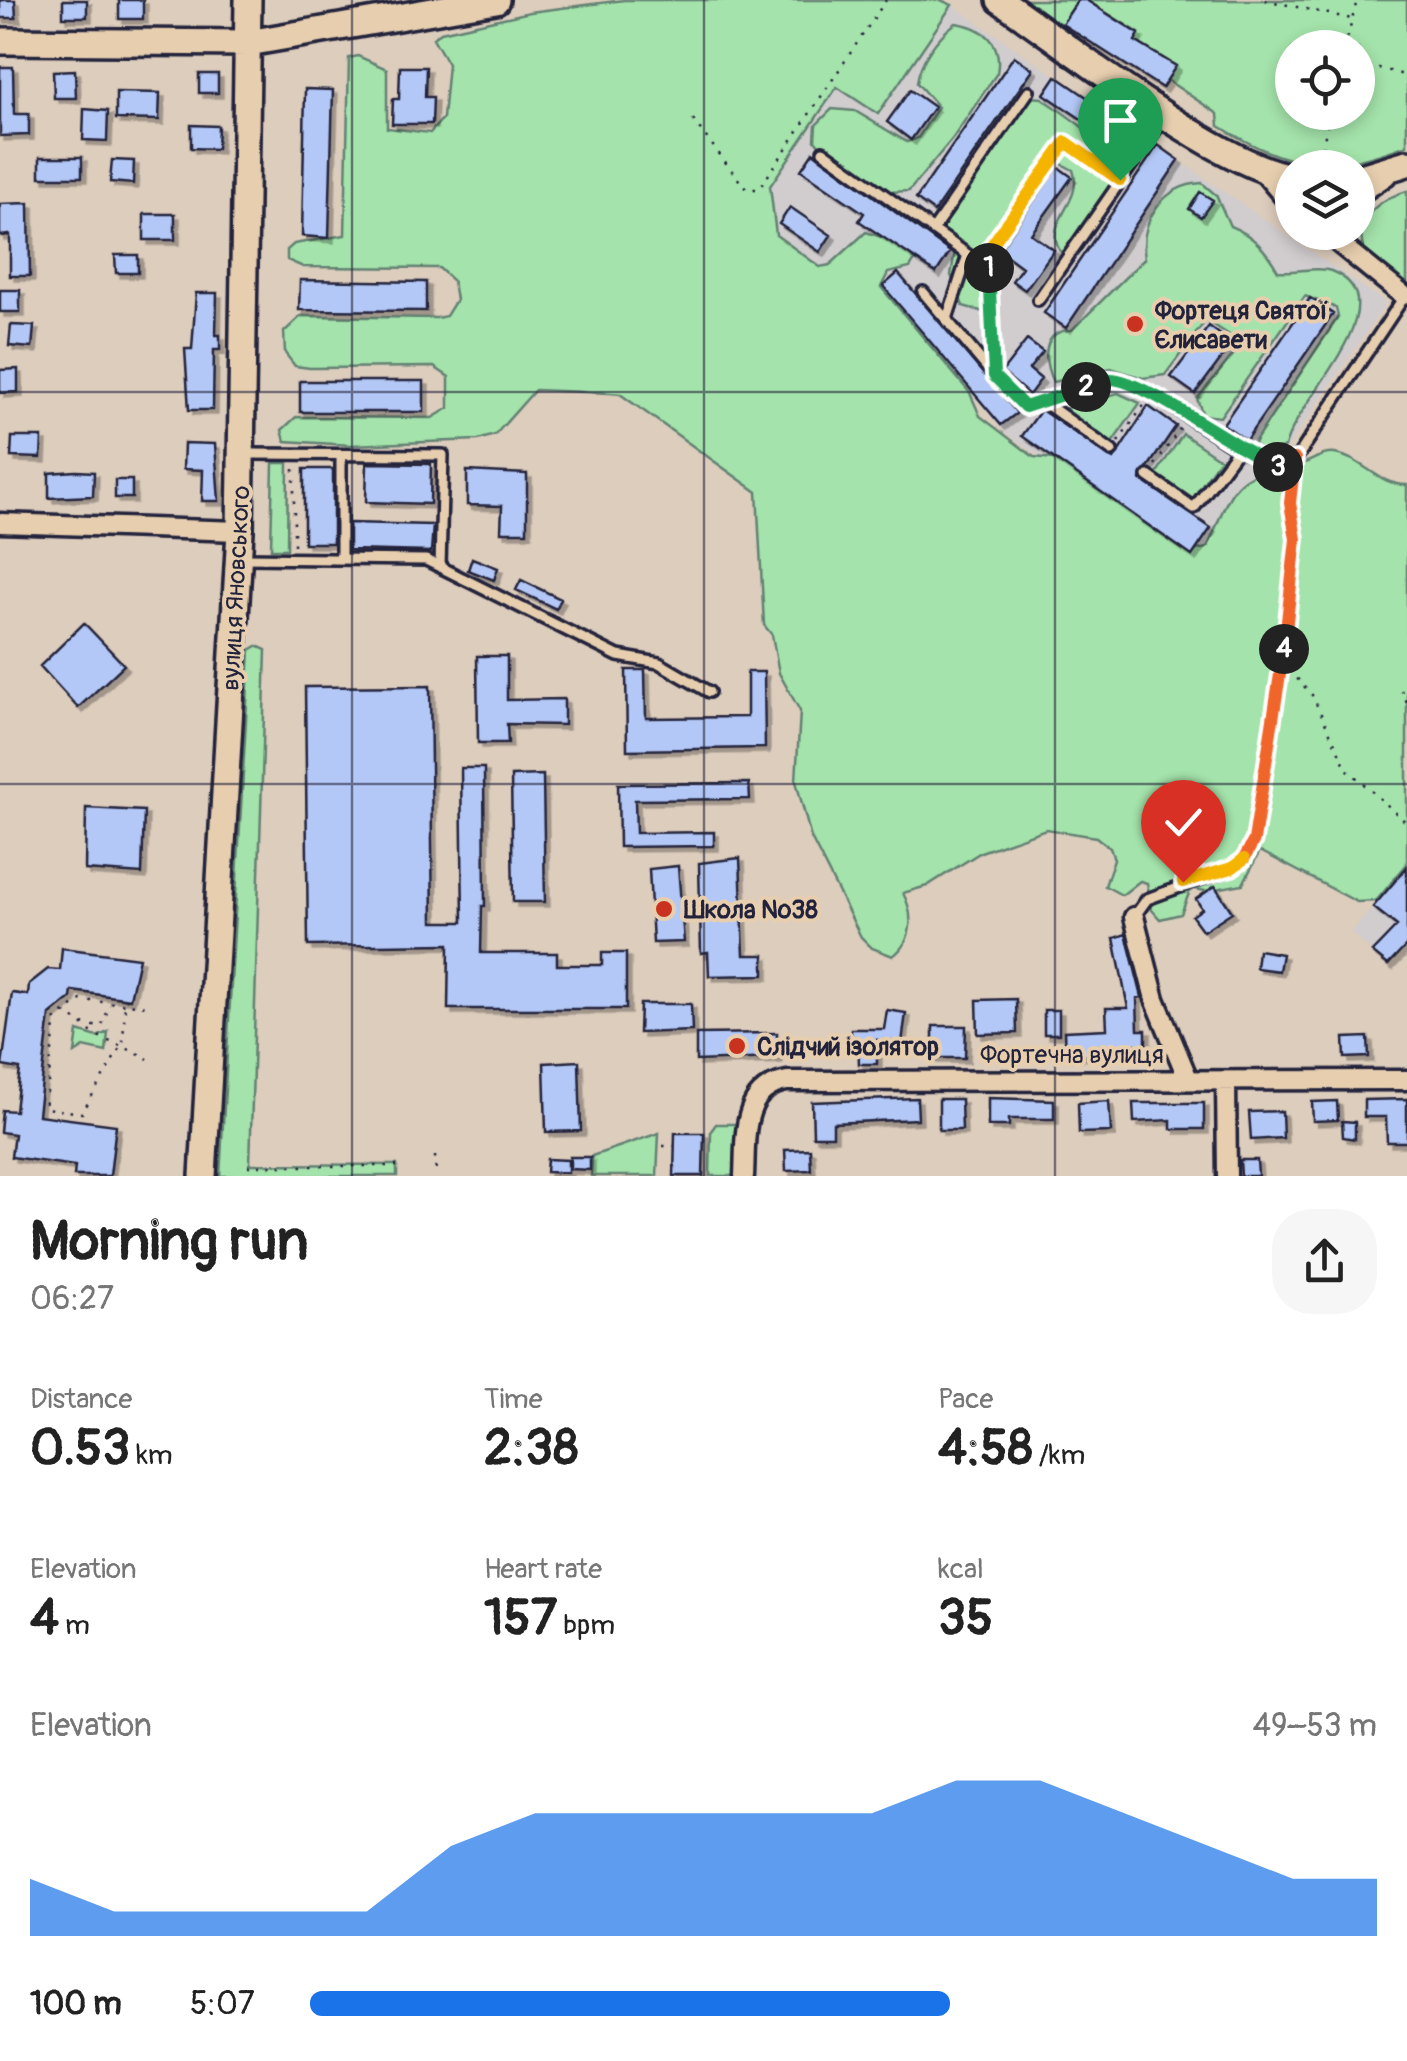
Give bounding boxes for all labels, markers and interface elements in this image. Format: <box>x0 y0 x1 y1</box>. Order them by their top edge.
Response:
map controls <box>1275 30 1375 250</box>
button: locate <box>1275 30 1375 130</box>
pin <box>1078 78 1163 181</box>
icon: arrive <box>1093 93 1148 148</box>
button: layers <box>1275 150 1375 250</box>
pin: 1 <box>964 243 1014 293</box>
text: 1 <box>984 250 994 285</box>
place label: Фортеця Святої Єлисавети <box>1154 296 1329 356</box>
marker: Фортеця Святої Єлисавети <box>1124 313 1146 335</box>
pin: 2 <box>1061 362 1111 412</box>
text: 2 <box>1078 369 1094 404</box>
pin: 3 <box>1253 442 1303 492</box>
text: 3 <box>1270 449 1286 484</box>
street label: вулиця Яновського <box>216 485 257 691</box>
pin: 4 <box>1259 624 1309 674</box>
text: 4 <box>1276 631 1292 666</box>
pin <box>1141 780 1226 883</box>
icon: check <box>1156 795 1211 850</box>
place label: Школа №38 <box>683 895 818 926</box>
marker: Школа №38 <box>653 898 675 920</box>
place label: Слідчий ізолятор <box>757 1032 939 1063</box>
marker: Слідчий ізолятор <box>726 1035 748 1057</box>
street label: Фортечна вулиця <box>980 1040 1164 1071</box>
text: Morning run <box>30 1207 308 1276</box>
button: share <box>1272 1209 1377 1314</box>
text: 06:27 <box>30 1279 114 1319</box>
text: Distance <box>30 1382 132 1417</box>
text: Time <box>484 1382 543 1417</box>
text: Pace <box>938 1382 993 1417</box>
text: 0.53 <box>30 1417 130 1480</box>
text: 2:38 <box>484 1417 578 1480</box>
text: 4:58 <box>938 1417 1033 1480</box>
text: km <box>130 1438 173 1473</box>
text: /km <box>1033 1438 1085 1473</box>
text: Elevation <box>30 1552 137 1587</box>
text: Heart rate <box>484 1552 602 1587</box>
text: kcal <box>938 1552 984 1587</box>
text: 4 <box>30 1587 59 1650</box>
text: 157 <box>484 1587 557 1650</box>
text: 35 <box>938 1587 993 1650</box>
text: m <box>59 1608 90 1643</box>
text: bpm <box>557 1608 615 1643</box>
text: Elevation <box>30 1706 152 1746</box>
text: 49–53 m <box>1253 1706 1377 1746</box>
text: 100 m <box>30 1984 122 2024</box>
text: 5:07 <box>190 1984 255 2024</box>

